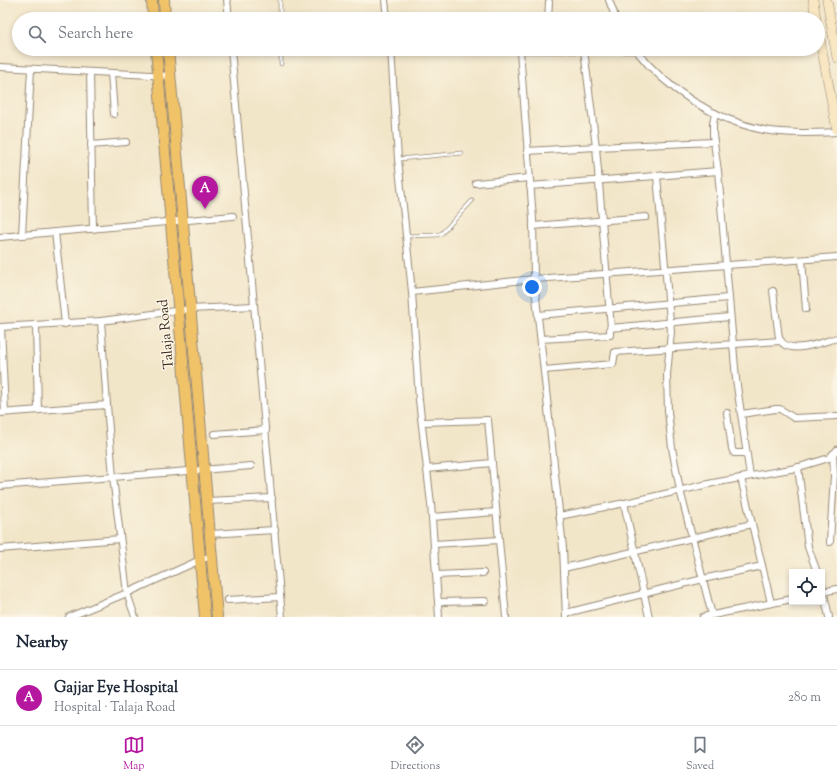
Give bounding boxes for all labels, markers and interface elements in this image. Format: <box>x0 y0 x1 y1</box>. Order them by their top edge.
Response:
search box <box>12 12 825 56</box>
icon: search <box>26 23 48 45</box>
text: Search here <box>58 24 133 45</box>
pin: A <box>192 176 218 209</box>
your location <box>522 277 542 297</box>
street label: Talaja Road <box>154 298 180 370</box>
map controls <box>789 569 825 605</box>
button: locate <box>789 569 825 605</box>
text: Nearby <box>16 631 68 655</box>
text: Gajjar Eye Hospital <box>54 678 178 699</box>
text: A <box>24 689 34 707</box>
text: 280 m <box>788 689 821 707</box>
text: Hospital · Talaja Road <box>54 699 175 717</box>
tab: Map <box>123 734 145 774</box>
tab: Directions <box>391 734 440 774</box>
tab: Saved <box>686 734 714 774</box>

